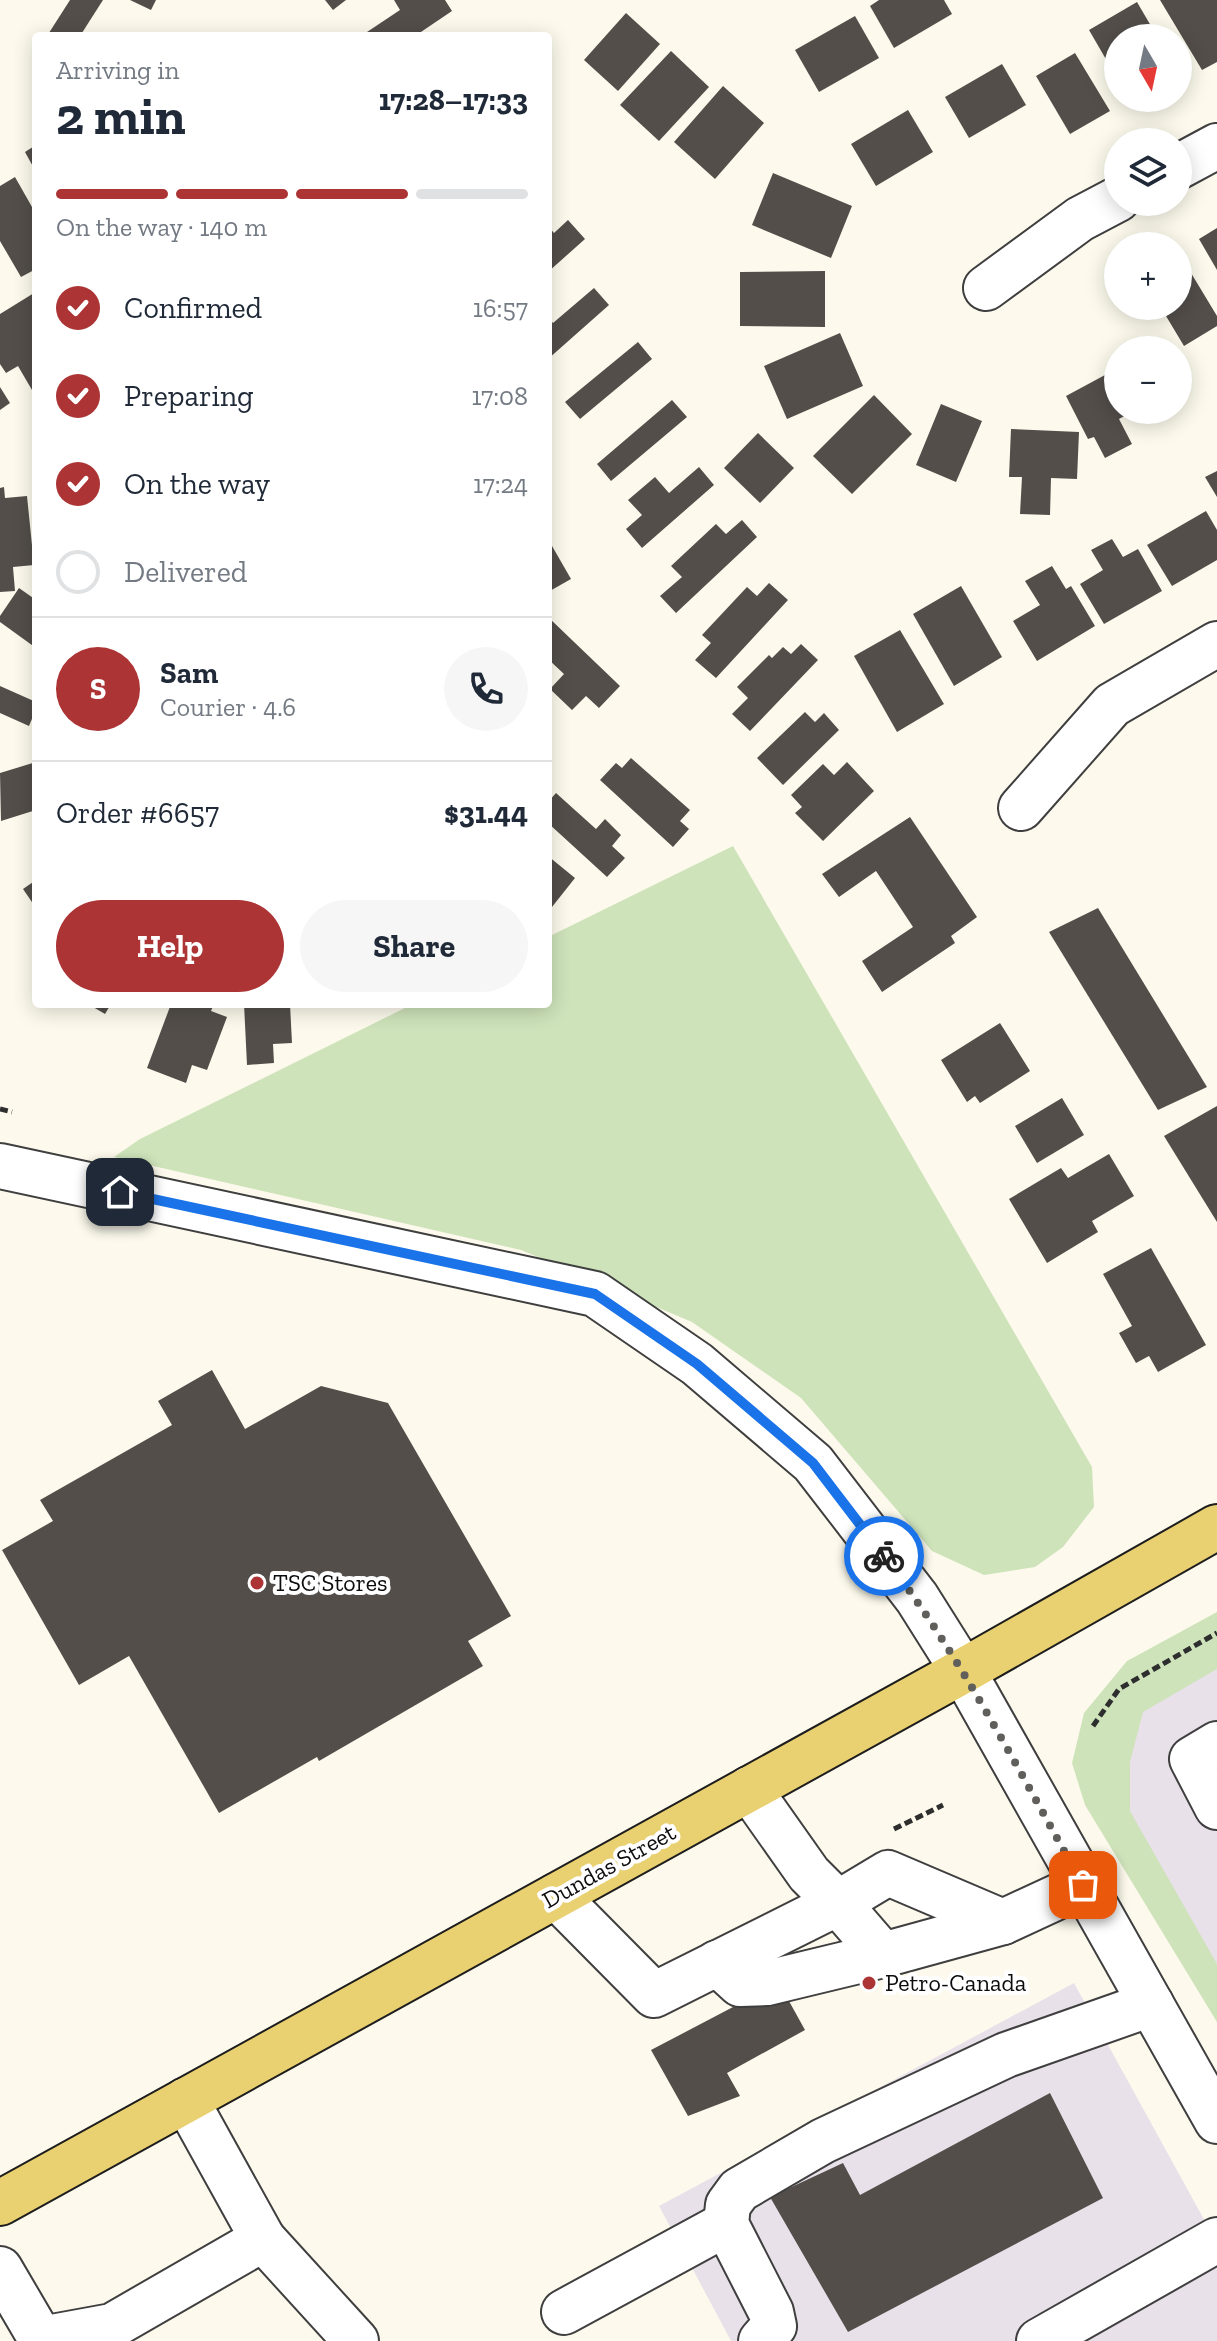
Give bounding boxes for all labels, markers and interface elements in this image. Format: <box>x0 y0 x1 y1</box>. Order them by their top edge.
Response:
north arrow <box>1104 24 1192 112</box>
map controls <box>1104 24 1192 424</box>
text: Arriving in <box>56 54 179 86</box>
text: 17:28–17:33 <box>379 82 528 118</box>
text: 2 min <box>56 85 186 147</box>
button: layers <box>1104 128 1192 216</box>
text: On the way · 140 m <box>56 211 267 243</box>
button: + <box>1104 232 1192 320</box>
icon: check <box>56 286 100 330</box>
text: Confirmed <box>124 290 262 326</box>
text: 16:57 <box>473 292 528 324</box>
button: − <box>1104 336 1192 424</box>
icon: check <box>56 374 100 418</box>
text: Preparing <box>124 378 254 414</box>
text: 17:08 <box>471 380 528 412</box>
icon: check <box>56 462 100 506</box>
text: On the way <box>124 466 270 502</box>
text: 17:24 <box>473 468 528 500</box>
text: Delivered <box>124 554 247 590</box>
button: phone <box>444 647 528 731</box>
text: Sam <box>160 655 218 691</box>
text: S <box>90 671 106 707</box>
text: Courier · 4.6 <box>160 691 296 723</box>
text: Order #6657 <box>56 795 219 831</box>
text: $31.44 <box>444 795 528 831</box>
button: Help <box>56 900 284 992</box>
button: Share <box>300 900 528 992</box>
pin <box>86 1158 154 1226</box>
icon: home <box>98 1170 142 1214</box>
courier <box>844 1516 924 1596</box>
icon: bike <box>862 1534 906 1578</box>
place label: TSC Stores <box>273 1568 388 1597</box>
marker: TSC Stores <box>248 1574 266 1592</box>
street label: Dundas Street <box>537 1817 681 1914</box>
pin <box>1049 1851 1117 1919</box>
icon: bag <box>1061 1863 1105 1907</box>
place label: Petro-Canada <box>885 1968 1027 1997</box>
marker: Petro-Canada <box>860 1974 878 1992</box>

